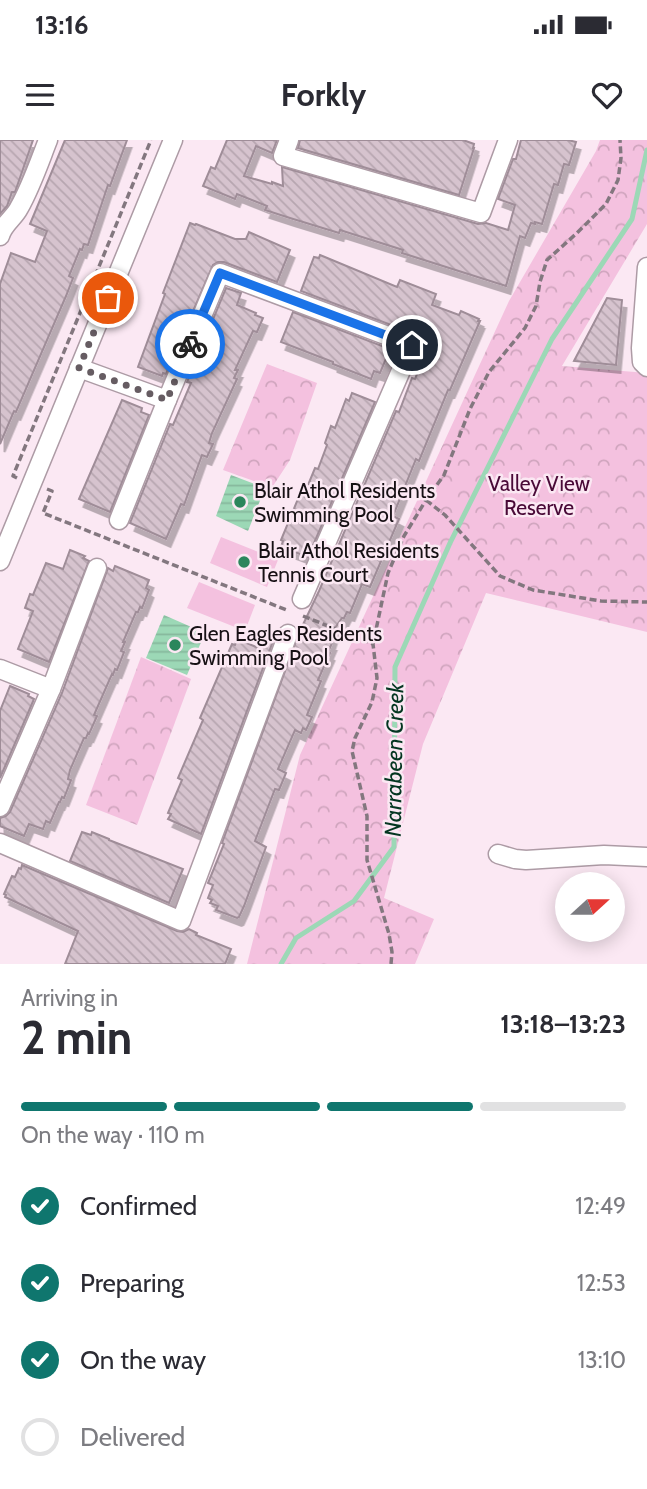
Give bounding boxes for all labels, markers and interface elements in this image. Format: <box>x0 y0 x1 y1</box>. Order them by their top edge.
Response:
text: 13:16 <box>35 9 89 41</box>
text: Forkly <box>281 75 366 114</box>
icon: menu <box>21 76 59 114</box>
icon: heart <box>588 76 626 114</box>
pin <box>78 268 138 328</box>
icon: bag <box>89 279 127 317</box>
courier <box>155 309 225 379</box>
pin <box>382 315 442 375</box>
icon: bike <box>171 325 209 363</box>
icon: home <box>393 326 431 364</box>
park label: Valley View Reserve <box>488 471 590 520</box>
place label: Blair Athol Residents Swimming Pool <box>254 478 436 527</box>
marker: Blair Athol Residents Swimming Pool <box>232 494 248 510</box>
place label: Blair Athol Residents Tennis Court <box>258 538 440 587</box>
marker: Blair Athol Residents Tennis Court <box>236 554 252 570</box>
place label: Glen Eagles Residents Swimming Pool <box>189 621 382 670</box>
marker: Glen Eagles Residents Swimming Pool <box>167 637 183 653</box>
water label: Narrabeen Creek <box>379 682 409 837</box>
north arrow <box>555 872 625 942</box>
map controls <box>555 872 625 942</box>
text: Arriving in <box>21 984 118 1012</box>
text: 13:18–13:23 <box>500 1008 626 1040</box>
text: 2 min <box>21 1010 132 1066</box>
text: On the way · 110 m <box>21 1121 205 1149</box>
icon: check <box>21 1187 59 1225</box>
text: Confirmed <box>80 1190 197 1222</box>
text: 12:49 <box>575 1192 626 1220</box>
icon: check <box>21 1264 59 1302</box>
text: Preparing <box>80 1267 184 1299</box>
text: 12:53 <box>577 1269 626 1297</box>
icon: check <box>21 1341 59 1379</box>
text: On the way <box>80 1344 206 1376</box>
text: 13:10 <box>578 1346 626 1374</box>
text: Delivered <box>80 1421 185 1453</box>

